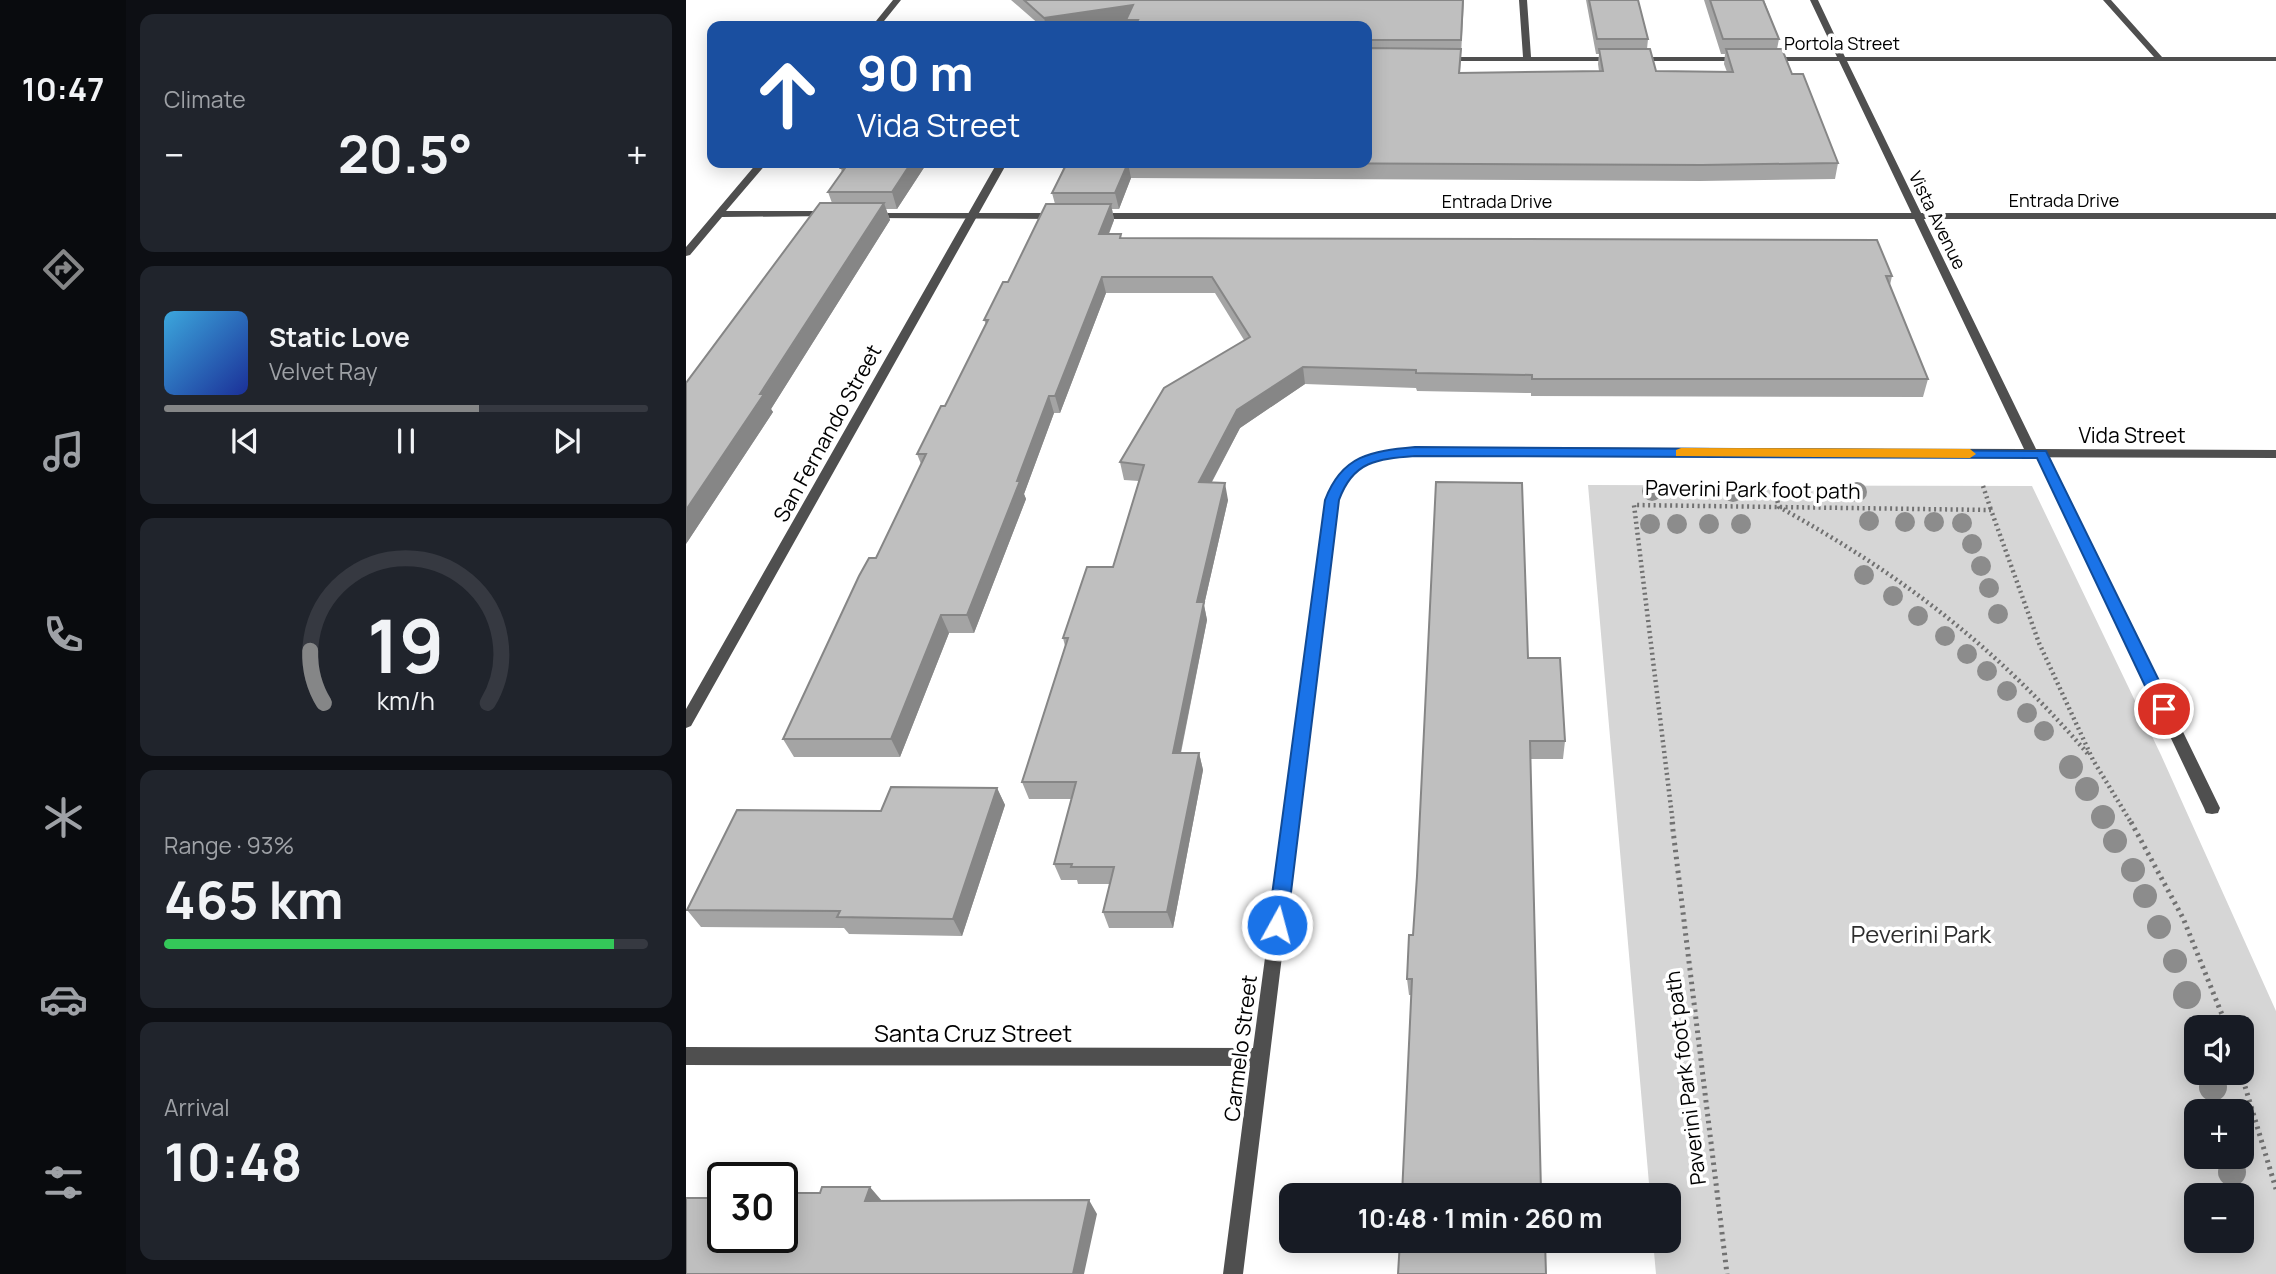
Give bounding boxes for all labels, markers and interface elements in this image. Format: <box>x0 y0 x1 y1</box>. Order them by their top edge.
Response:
street label: Portola Street <box>1784 31 1900 55</box>
text: 90 m <box>857 39 974 106</box>
icon: ahead <box>742 49 833 140</box>
text: 10:47 <box>22 67 104 111</box>
text: Climate <box>164 83 246 115</box>
text: Vida Street <box>857 103 1020 147</box>
text: 20.5° <box>338 118 473 189</box>
text: − <box>164 128 185 180</box>
text: + <box>626 128 648 180</box>
street label: Vista Avenue <box>1904 167 1972 273</box>
street label: Entrada Drive <box>2009 188 2119 212</box>
street label: Entrada Drive <box>1442 189 1552 213</box>
icon: directions <box>39 245 88 294</box>
text: Static Love <box>269 319 410 355</box>
street label: San Fernando Street <box>767 339 887 527</box>
text: Velvet Ray <box>269 355 378 387</box>
street label: Vida Street <box>2078 421 2186 449</box>
icon: previous <box>226 422 264 460</box>
icon: pause <box>387 422 425 460</box>
icon: next <box>548 422 586 460</box>
icon: music <box>39 427 88 476</box>
street label: Paverini Park foot path <box>1645 473 1861 505</box>
text: 19 <box>367 595 445 695</box>
icon: phone <box>39 610 88 659</box>
pin <box>2134 679 2194 739</box>
text: km/h <box>377 683 435 718</box>
icon: arrive <box>2145 690 2183 728</box>
icon: climate <box>39 793 88 842</box>
text: Range · 93% <box>164 829 294 861</box>
text: 465 km <box>164 864 344 935</box>
position arrow <box>1240 888 1314 962</box>
park label: Peverini Park <box>1851 917 1992 950</box>
street label: Paverini Park foot path <box>1658 969 1712 1187</box>
street label: Carmelo Street <box>1217 973 1263 1123</box>
icon: car <box>39 975 88 1024</box>
map controls <box>2184 1015 2254 1253</box>
button: sound <box>2184 1015 2254 1085</box>
street label: Santa Cruz Street <box>874 1016 1072 1049</box>
text: Arrival <box>164 1091 230 1123</box>
button: + <box>2184 1099 2254 1169</box>
text: 10:48 <box>164 1126 302 1197</box>
icon: filters <box>39 1158 88 1207</box>
speed limit sign: 30 <box>707 1162 798 1253</box>
button: − <box>2184 1183 2254 1253</box>
text: 10:48 · 1 min · 260 m <box>1358 1200 1602 1236</box>

